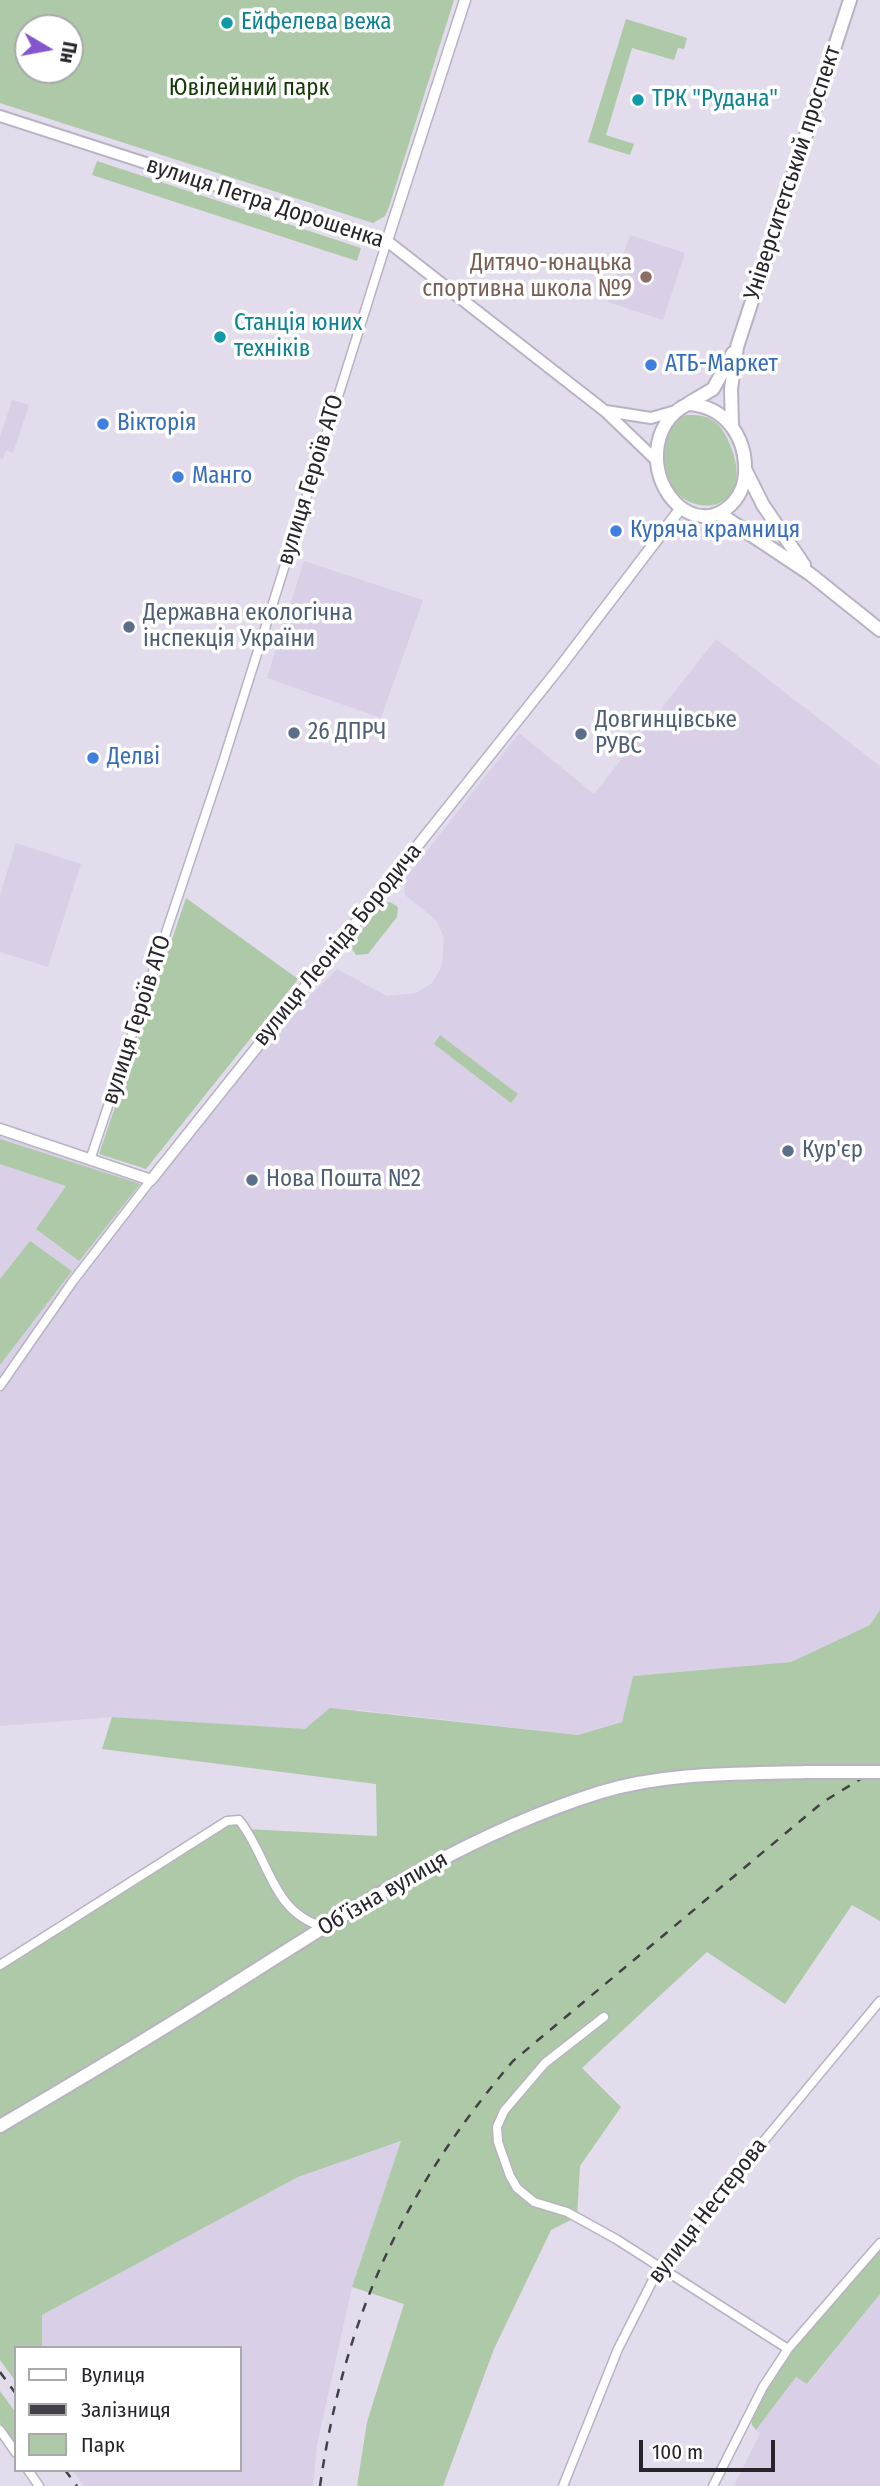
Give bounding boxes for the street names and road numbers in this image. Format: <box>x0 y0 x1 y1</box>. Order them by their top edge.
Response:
street label: Університетський проспект <box>739 42 847 304</box>
street label: вулиця Петра Дорошенка <box>143 152 387 254</box>
street label: вулиця Героїв АТО <box>272 392 350 568</box>
street label: вулиця Леоніда Бородича <box>248 838 428 1052</box>
street label: вулиця Героїв АТО <box>97 932 177 1108</box>
street label: Обʼїзна вулиця <box>313 1846 453 1942</box>
street label: вулиця Нестерова <box>643 2133 773 2289</box>

